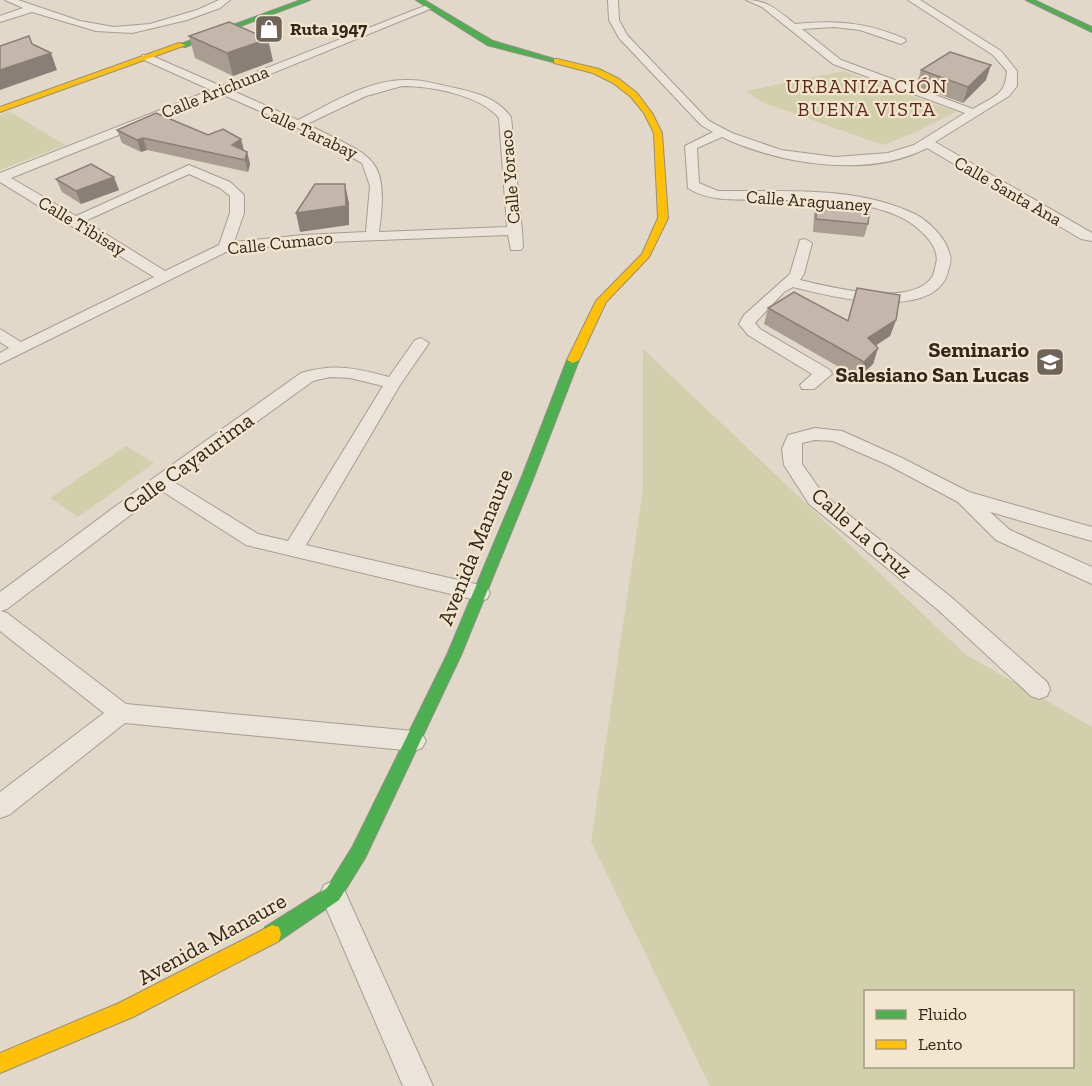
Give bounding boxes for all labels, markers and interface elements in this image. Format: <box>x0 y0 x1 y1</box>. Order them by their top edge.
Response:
shop icon: Ruta 1947 <box>253 13 285 45</box>
place label: Ruta 1947 <box>290 18 367 40</box>
street label: Calle Arichuna <box>158 60 272 123</box>
district label: URBANIZACIÓN BUENA VISTA <box>786 74 948 121</box>
street label: Calle Tarabay <box>257 100 362 164</box>
street label: Calle Yoraco <box>495 129 525 225</box>
street label: Calle Santa Ana <box>950 151 1066 231</box>
street label: Calle Araguaney <box>745 186 873 216</box>
street label: Calle Tibisay <box>34 191 131 261</box>
street label: Calle Cumaco <box>226 227 334 259</box>
place label: Seminario Salesiano San Lucas <box>835 336 1029 388</box>
school or university icon: Seminario Salesiano San Lucas <box>1034 346 1066 378</box>
street label: Calle Cayaurima <box>117 406 259 520</box>
street label: Avenida Manaure <box>431 465 519 629</box>
street label: Calle La Cruz <box>806 482 918 584</box>
street label: Avenida Manaure <box>133 887 291 991</box>
legend <box>864 990 1074 1068</box>
text: Fluido <box>918 1003 967 1025</box>
text: Lento <box>918 1033 963 1055</box>

